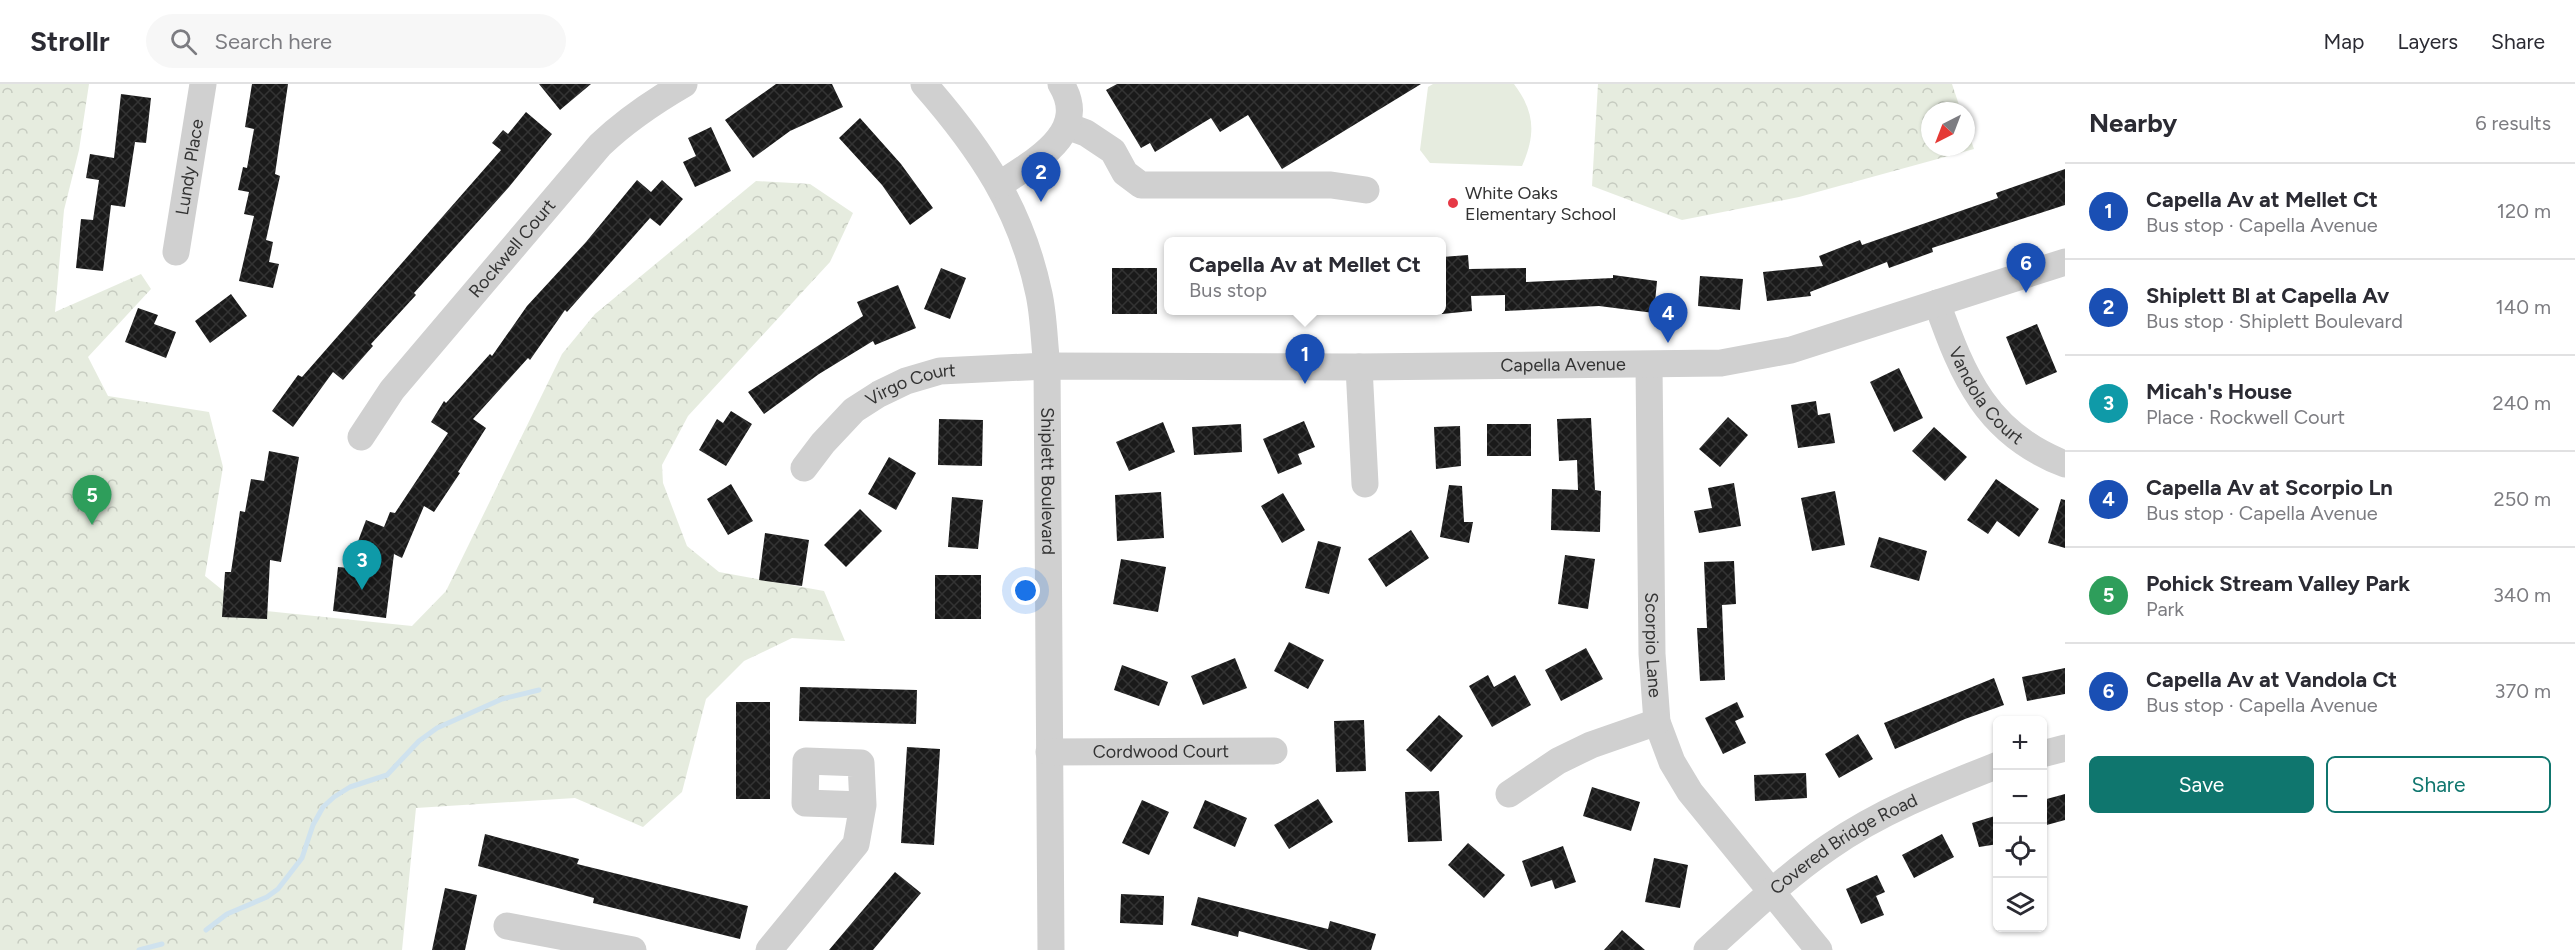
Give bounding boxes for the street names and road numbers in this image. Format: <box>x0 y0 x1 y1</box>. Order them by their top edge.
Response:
street label: Lundy Place <box>171 117 208 217</box>
street label: Rockwell Court <box>464 194 560 302</box>
street label: Vandola Court <box>1944 344 2028 450</box>
street label: Capella Avenue <box>1500 353 1626 376</box>
street label: Virgo Court <box>862 359 956 411</box>
street label: Shiplett Boulevard <box>1036 407 1059 555</box>
street label: Scorpio Lane <box>1640 592 1666 699</box>
street label: Cordwood Court <box>1093 740 1229 763</box>
street label: Covered Bridge Road <box>1766 789 1921 899</box>

